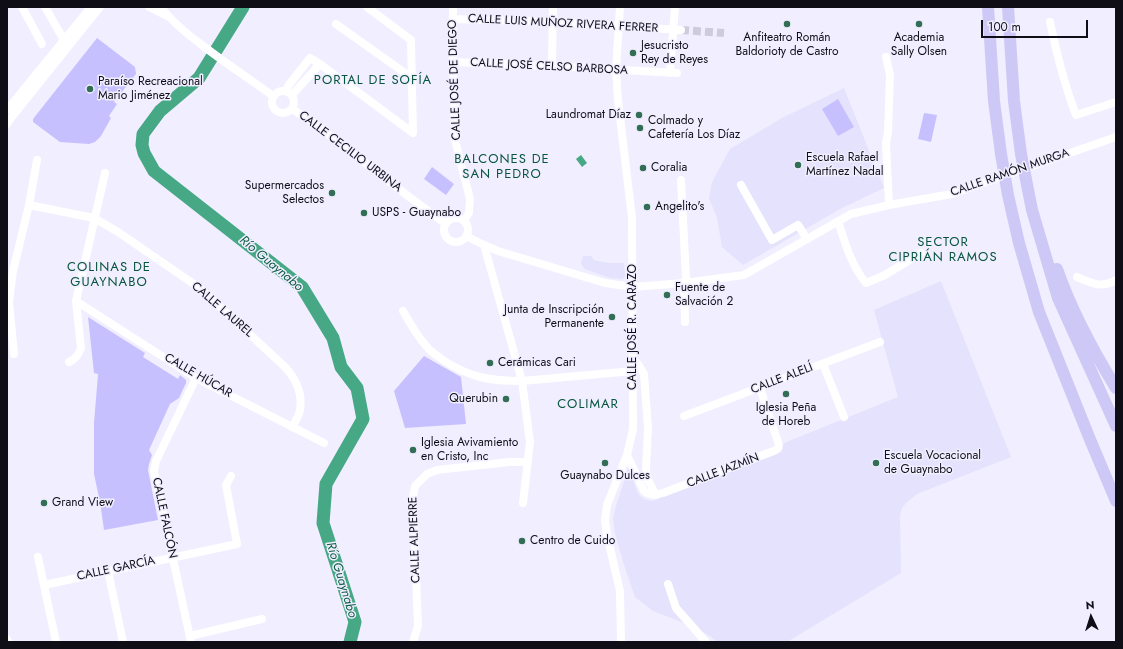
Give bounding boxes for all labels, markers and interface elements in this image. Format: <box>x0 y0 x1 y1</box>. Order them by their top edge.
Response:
street label: CALLE LUIS MUÑOZ RIVERA FERRER <box>467 12 659 36</box>
scale bar <box>983 12 1090 38</box>
text: 100 m <box>988 18 1021 36</box>
street label: CALLE JOSÉ DE DIEGO <box>446 19 464 141</box>
marker: Anfiteatro Román Baldorioty de Castro <box>782 19 792 29</box>
marker: Academia Sally Olsen <box>914 19 924 29</box>
place label: Anfiteatro Román Baldorioty de Castro <box>736 31 838 59</box>
place label: Academia Sally Olsen <box>891 31 947 59</box>
place label: Jesucristo Rey de Reyes <box>641 39 708 67</box>
marker: Jesucristo Rey de Reyes <box>628 48 638 58</box>
street label: CALLE JOSÉ CELSO BARBOSA <box>470 56 628 78</box>
district label: PORTAL DE SOFÍA <box>314 73 432 89</box>
place label: Paraíso Recreacional Mario Jiménez <box>98 75 203 103</box>
marker: Paraíso Recreacional Mario Jiménez <box>85 84 95 94</box>
place label: Laundromat Díaz <box>546 108 631 122</box>
street label: CALLE CECILIO URBINA <box>296 109 404 195</box>
marker: Laundromat Díaz <box>634 110 644 120</box>
place label: Colmado y Cafetería Los Díaz <box>648 114 740 142</box>
marker: Colmado y Cafetería Los Díaz <box>635 123 645 133</box>
street label: CALLE RAMÓN MURGA <box>949 146 1071 200</box>
place label: Escuela Rafael Martínez Nadal <box>806 151 883 179</box>
district label: BALCONES DE SAN PEDRO <box>454 152 550 183</box>
marker: Escuela Rafael Martínez Nadal <box>793 160 803 170</box>
place label: Coralia <box>651 161 687 175</box>
marker: Coralia <box>638 163 648 173</box>
place label: Supermercados Selectos <box>245 179 324 207</box>
marker: Supermercados Selectos <box>327 188 337 198</box>
place label: Angelito's <box>655 200 704 214</box>
marker: Angelito's <box>642 202 652 212</box>
place label: USPS - Guaynabo <box>372 206 461 220</box>
marker: USPS - Guaynabo <box>359 208 369 218</box>
water label: Río Guaynabo <box>236 233 306 295</box>
district label: SECTOR CIPRIÁN RAMOS <box>888 235 998 266</box>
district label: COLINAS DE GUAYNABO <box>67 260 151 291</box>
street label: CALLE JOSÉ R. CARAZO <box>626 264 640 390</box>
street label: CALLE LAUREL <box>188 279 256 341</box>
place label: Fuente de Salvación 2 <box>675 281 733 309</box>
marker: Fuente de Salvación 2 <box>662 290 672 300</box>
place label: Junta de Inscripción Permanente <box>504 303 604 331</box>
marker: Junta de Inscripción Permanente <box>607 312 617 322</box>
street label: CALLE HÚCAR <box>162 351 234 401</box>
place label: Cerámicas Cari <box>498 356 576 370</box>
marker: Cerámicas Cari <box>485 358 495 368</box>
street label: CALLE ALELÍ <box>749 361 815 397</box>
marker: Iglesia Peña de Horeb <box>781 389 791 399</box>
place label: Querubin <box>449 392 498 406</box>
marker: Querubin <box>501 394 511 404</box>
district label: COLIMAR <box>557 397 619 413</box>
place label: Iglesia Peña de Horeb <box>756 401 816 429</box>
place label: Iglesia Avivamiento en Cristo, Inc <box>421 436 518 464</box>
marker: Iglesia Avivamiento en Cristo, Inc <box>408 445 418 455</box>
place label: Escuela Vocacional de Guaynabo <box>884 449 981 477</box>
street label: CALLE JAZMÍN <box>685 451 761 491</box>
marker: Guaynabo Dulces <box>600 458 610 468</box>
marker: Escuela Vocacional de Guaynabo <box>871 458 881 468</box>
place label: Guaynabo Dulces <box>560 469 650 483</box>
street label: CALLE FALCÓN <box>148 476 180 560</box>
place label: Grand View <box>52 496 113 510</box>
street label: CALLE ALPIERRE <box>406 497 424 583</box>
marker: Grand View <box>39 498 49 508</box>
place label: Centro de Cuido <box>530 534 615 548</box>
marker: Centro de Cuido <box>517 536 527 546</box>
water label: Río Guaynabo <box>322 540 360 620</box>
street label: CALLE GARCÍA <box>76 554 156 584</box>
north arrow <box>1071 597 1111 637</box>
text: N <box>1085 597 1095 613</box>

